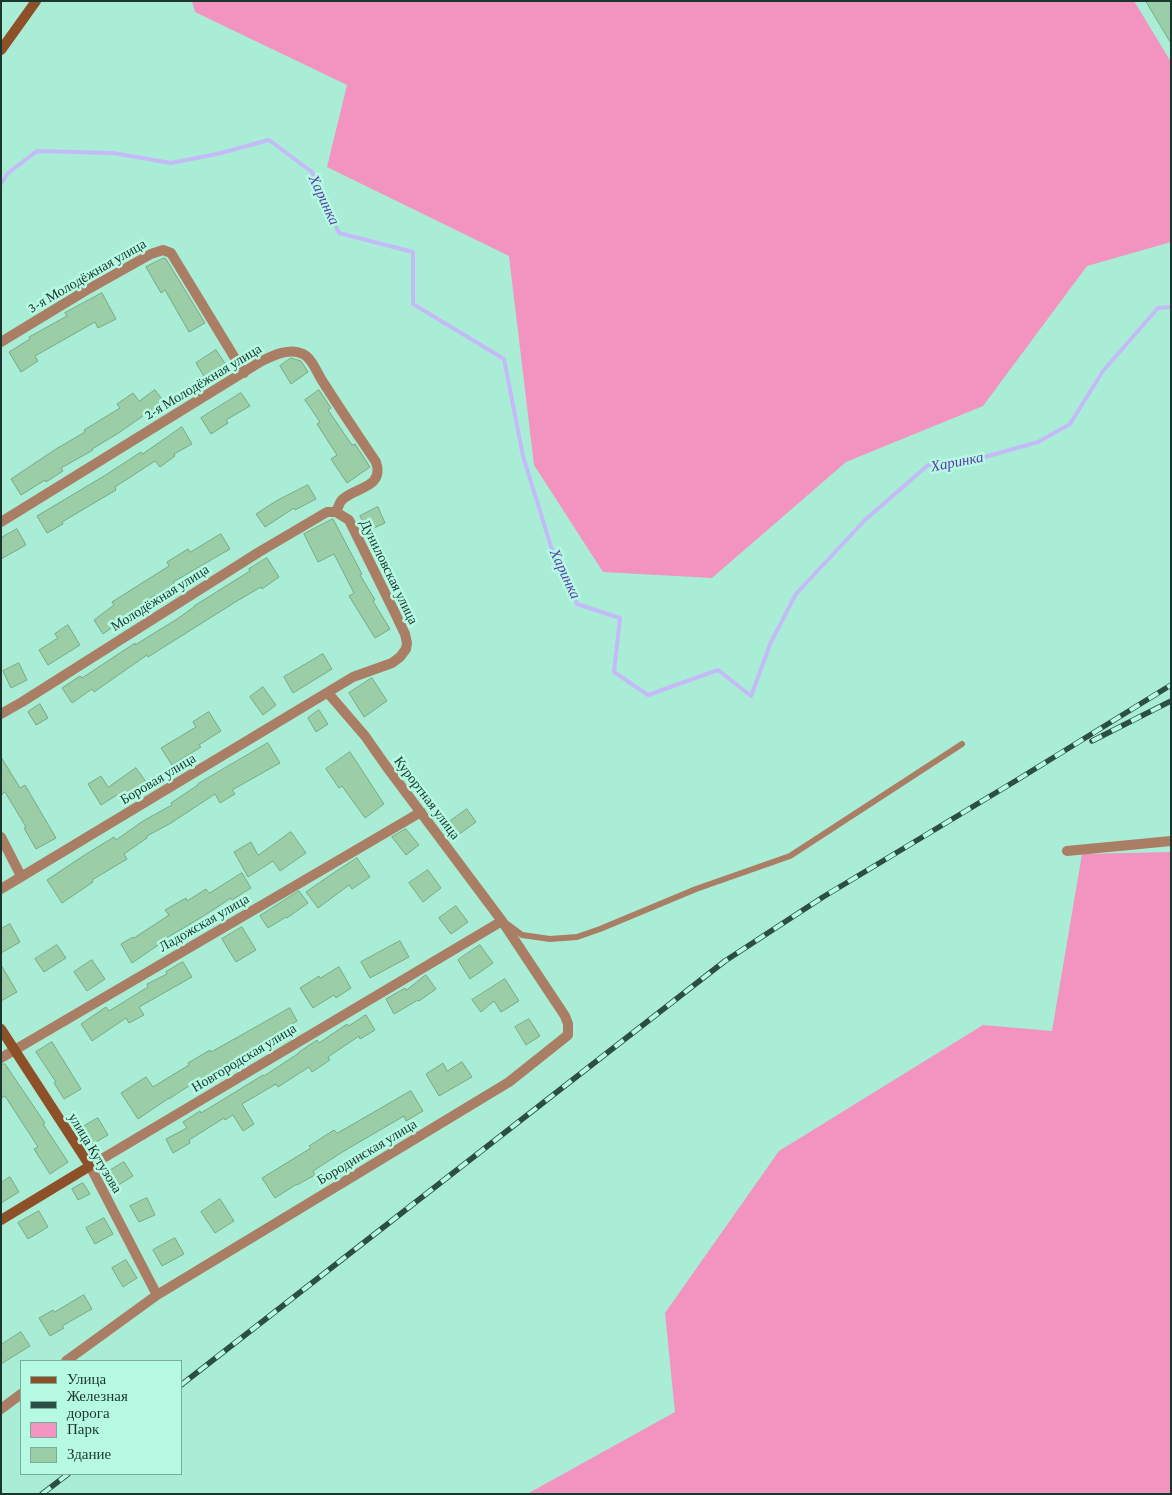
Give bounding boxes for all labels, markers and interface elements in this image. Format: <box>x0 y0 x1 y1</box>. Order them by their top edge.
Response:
water label: Харинка <box>305 172 343 228</box>
street label: 3-я Молодёжная улица <box>25 235 149 317</box>
street label: 2-я Молодёжная улица <box>141 340 265 424</box>
water label: Харинка <box>929 448 985 476</box>
street label: Дуниловская улица <box>356 517 422 627</box>
water label: Харинка <box>546 546 584 602</box>
street label: Молодёжная улица <box>108 561 212 635</box>
street label: Боровая улица <box>117 750 199 808</box>
street label: Курортная улица <box>390 753 464 843</box>
street label: Ладожская улица <box>156 890 252 956</box>
street label: Новгородская улица <box>188 1020 300 1096</box>
street label: улица Кутузова <box>64 1110 126 1196</box>
street label: Бородинская улица <box>314 1116 420 1188</box>
legend <box>20 1360 182 1475</box>
text: Улица <box>67 1371 106 1387</box>
text: Железная дорога <box>67 1388 128 1421</box>
text: Парк <box>67 1421 99 1437</box>
text: Здание <box>67 1446 111 1462</box>

